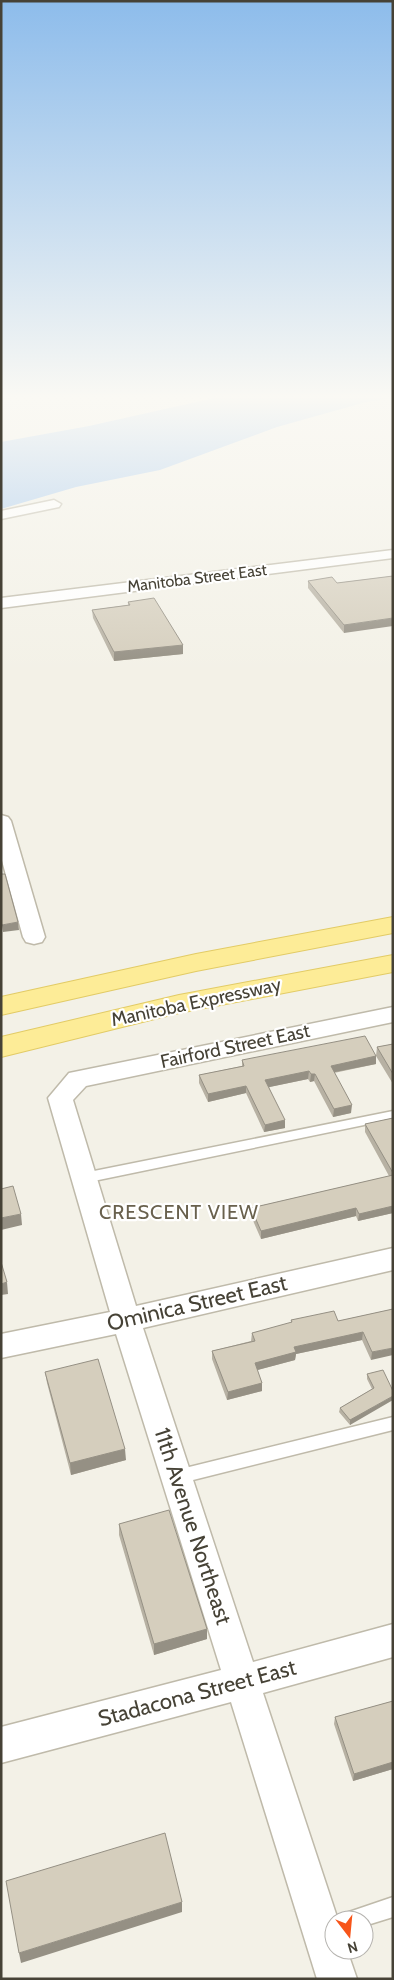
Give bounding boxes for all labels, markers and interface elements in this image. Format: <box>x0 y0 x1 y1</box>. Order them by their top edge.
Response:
street label: Manitoba Street East <box>126 560 268 596</box>
street label: Manitoba Expressway <box>109 973 283 1031</box>
street label: Fairford Street East <box>158 1019 312 1073</box>
district label: CRESCENT VIEW <box>99 1200 259 1224</box>
street label: Ominica Street East <box>104 1269 290 1337</box>
street label: 11th Avenue Northeast <box>148 1424 238 1628</box>
street label: Stadacona Street East <box>95 1653 299 1732</box>
north arrow <box>324 1910 374 1960</box>
text: N <box>345 1937 360 1958</box>

